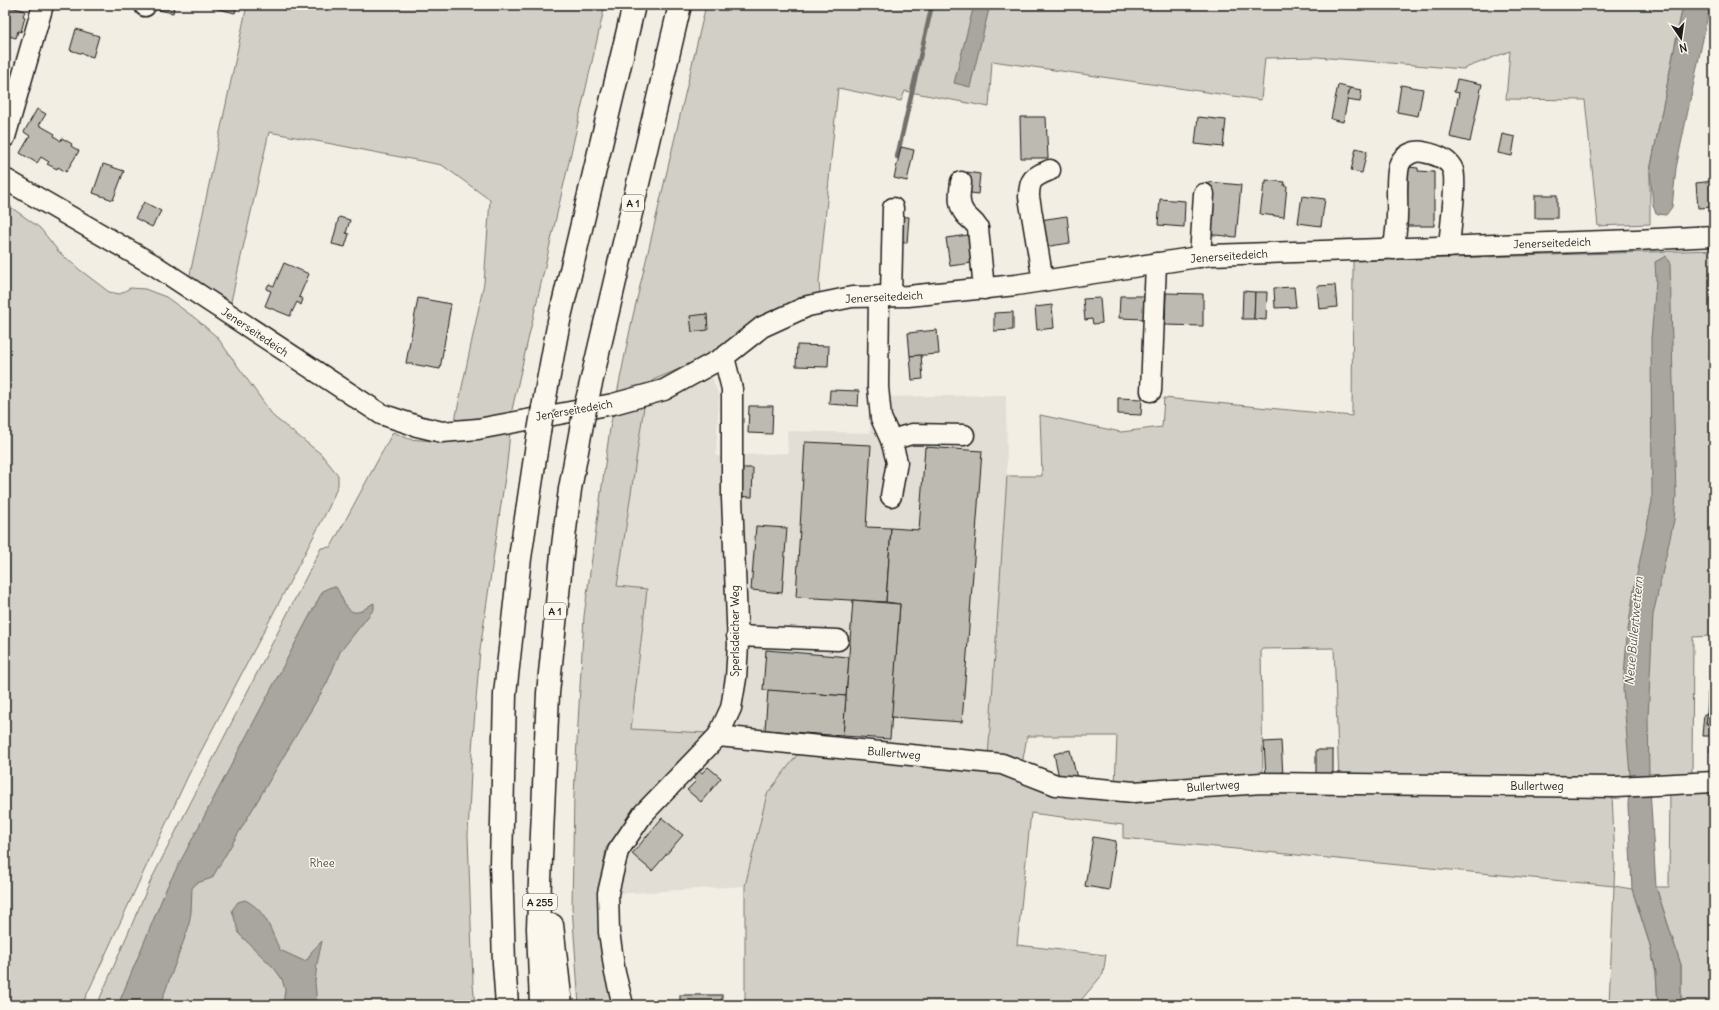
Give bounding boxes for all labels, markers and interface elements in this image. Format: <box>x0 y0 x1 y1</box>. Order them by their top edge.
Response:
north arrow <box>1661 18 1701 58</box>
text: N <box>1678 40 1689 55</box>
road number: A 1 <box>622 195 644 211</box>
street label: Jenerseitedeich <box>1513 235 1591 251</box>
street label: Jenerseitedeich <box>1190 246 1268 266</box>
street label: Jenerseitedeich <box>845 288 923 306</box>
street label: Jenerseitedeich <box>219 304 291 360</box>
street label: Jenerseitedeich <box>534 396 614 424</box>
water label: Neue Bullertwettern <box>1621 575 1646 686</box>
street label: Sperlsdeicher Weg <box>728 585 742 677</box>
road number: A 1 <box>544 603 566 619</box>
street label: Bullertweg <box>867 744 921 762</box>
street label: Bullertweg <box>1186 777 1240 795</box>
street label: Bullertweg <box>1510 779 1564 793</box>
park label: Rhee <box>309 856 335 870</box>
road number: A 255 <box>523 894 557 910</box>

